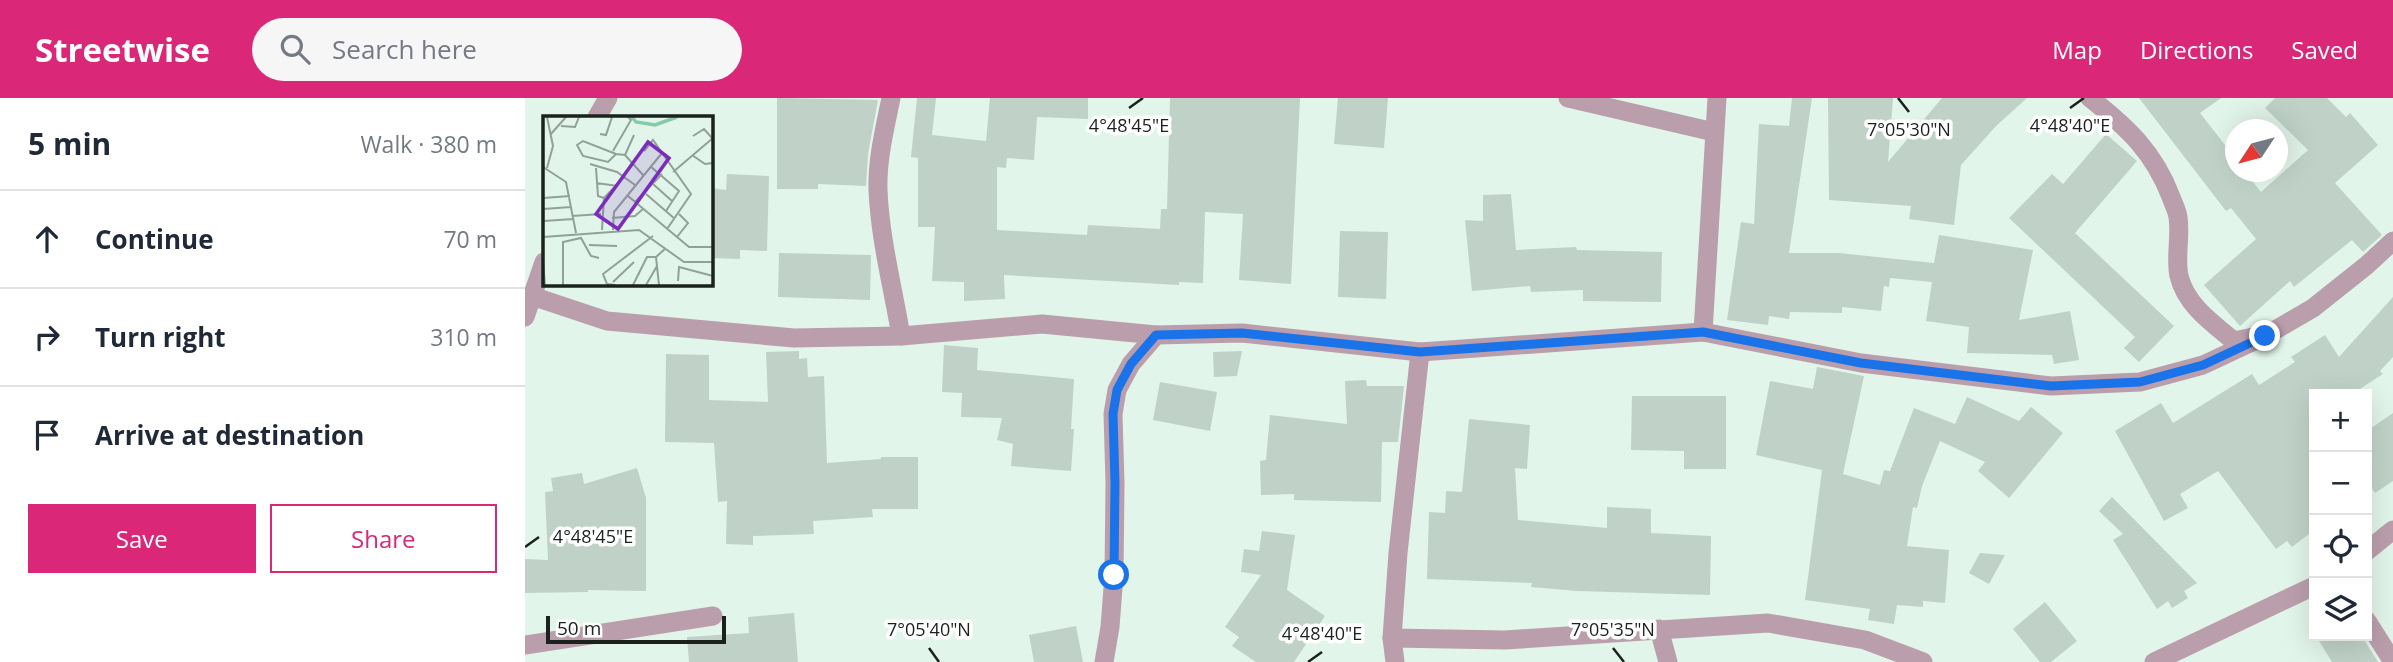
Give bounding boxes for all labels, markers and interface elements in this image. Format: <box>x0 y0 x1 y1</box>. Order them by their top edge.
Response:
search box <box>252 18 742 81</box>
text: Streetwise <box>35 27 210 72</box>
icon: search <box>276 30 314 68</box>
text: Search here <box>332 31 477 67</box>
text: Map <box>2052 33 2102 66</box>
text: Directions <box>2140 33 2253 66</box>
text: Saved <box>2291 33 2358 66</box>
text: 4°48'45"E <box>1089 113 1169 137</box>
text: 4°48'40"E <box>2030 113 2110 137</box>
inset map <box>543 116 712 285</box>
text: 7°05'30"N <box>1867 117 1951 141</box>
north arrow <box>2225 119 2288 182</box>
text: 5 min <box>28 123 111 164</box>
text: Walk · 380 m <box>360 128 497 160</box>
icon: ahead <box>28 220 66 258</box>
text: Continue <box>95 221 214 257</box>
text: 70 m <box>443 223 497 255</box>
icon: right <box>28 318 66 356</box>
text: Turn right <box>95 319 226 355</box>
route end <box>2249 320 2280 351</box>
text: 310 m <box>430 321 497 353</box>
map controls <box>2309 389 2372 641</box>
button: + <box>2309 389 2372 452</box>
icon: arrive <box>28 416 66 454</box>
text: Arrive at destination <box>95 417 364 453</box>
button: − <box>2309 452 2372 515</box>
button: Save <box>28 504 256 573</box>
button: Share <box>270 504 497 573</box>
button: locate <box>2309 515 2372 578</box>
text: 4°48'45"E <box>553 524 633 548</box>
route start <box>1098 559 1129 590</box>
button: layers <box>2309 578 2372 641</box>
scale bar <box>546 613 726 645</box>
text: 50 m <box>557 615 601 641</box>
text: 7°05'40"N <box>887 617 971 641</box>
text: 7°05'35"N <box>1571 617 1655 641</box>
text: 4°48'40"E <box>1282 621 1362 645</box>

